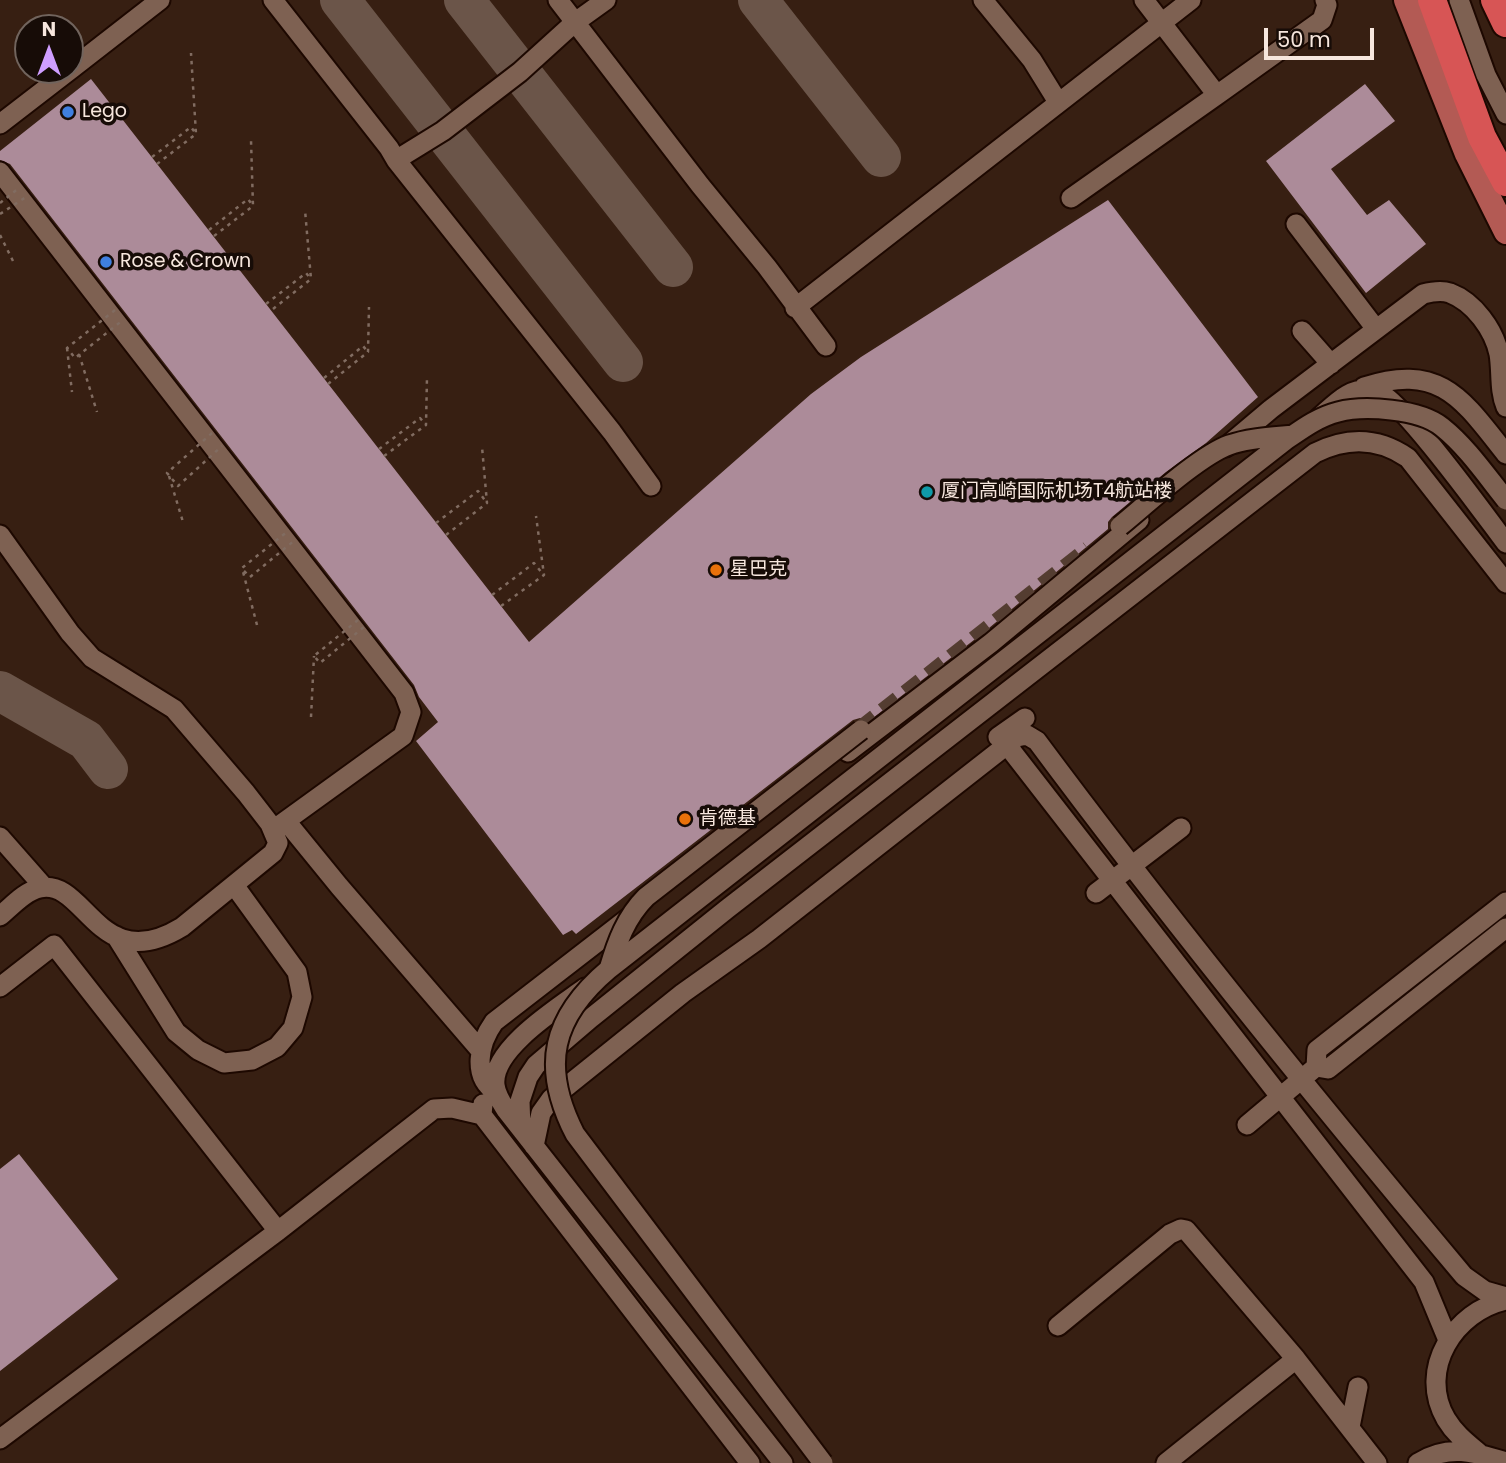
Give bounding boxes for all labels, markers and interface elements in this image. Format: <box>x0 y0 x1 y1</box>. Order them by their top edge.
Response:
north arrow <box>14 14 84 84</box>
scale bar <box>1268 14 1378 58</box>
text: N <box>42 16 56 43</box>
text: 50 m <box>1277 25 1331 54</box>
place label: Lego <box>82 101 127 123</box>
marker: Lego <box>60 104 76 120</box>
place label: Rose & Crown <box>120 251 251 273</box>
marker: Rose & Crown <box>98 254 114 270</box>
place label: 厦门高崎国际机场T4航站楼 <box>941 481 1172 503</box>
marker: 厦门高崎国际机场T4航站楼 <box>919 484 935 500</box>
place label: 星巴克 <box>730 559 787 581</box>
marker: 星巴克 <box>708 562 724 578</box>
place label: 肯德基 <box>699 808 756 830</box>
marker: 肯德基 <box>677 811 693 827</box>

